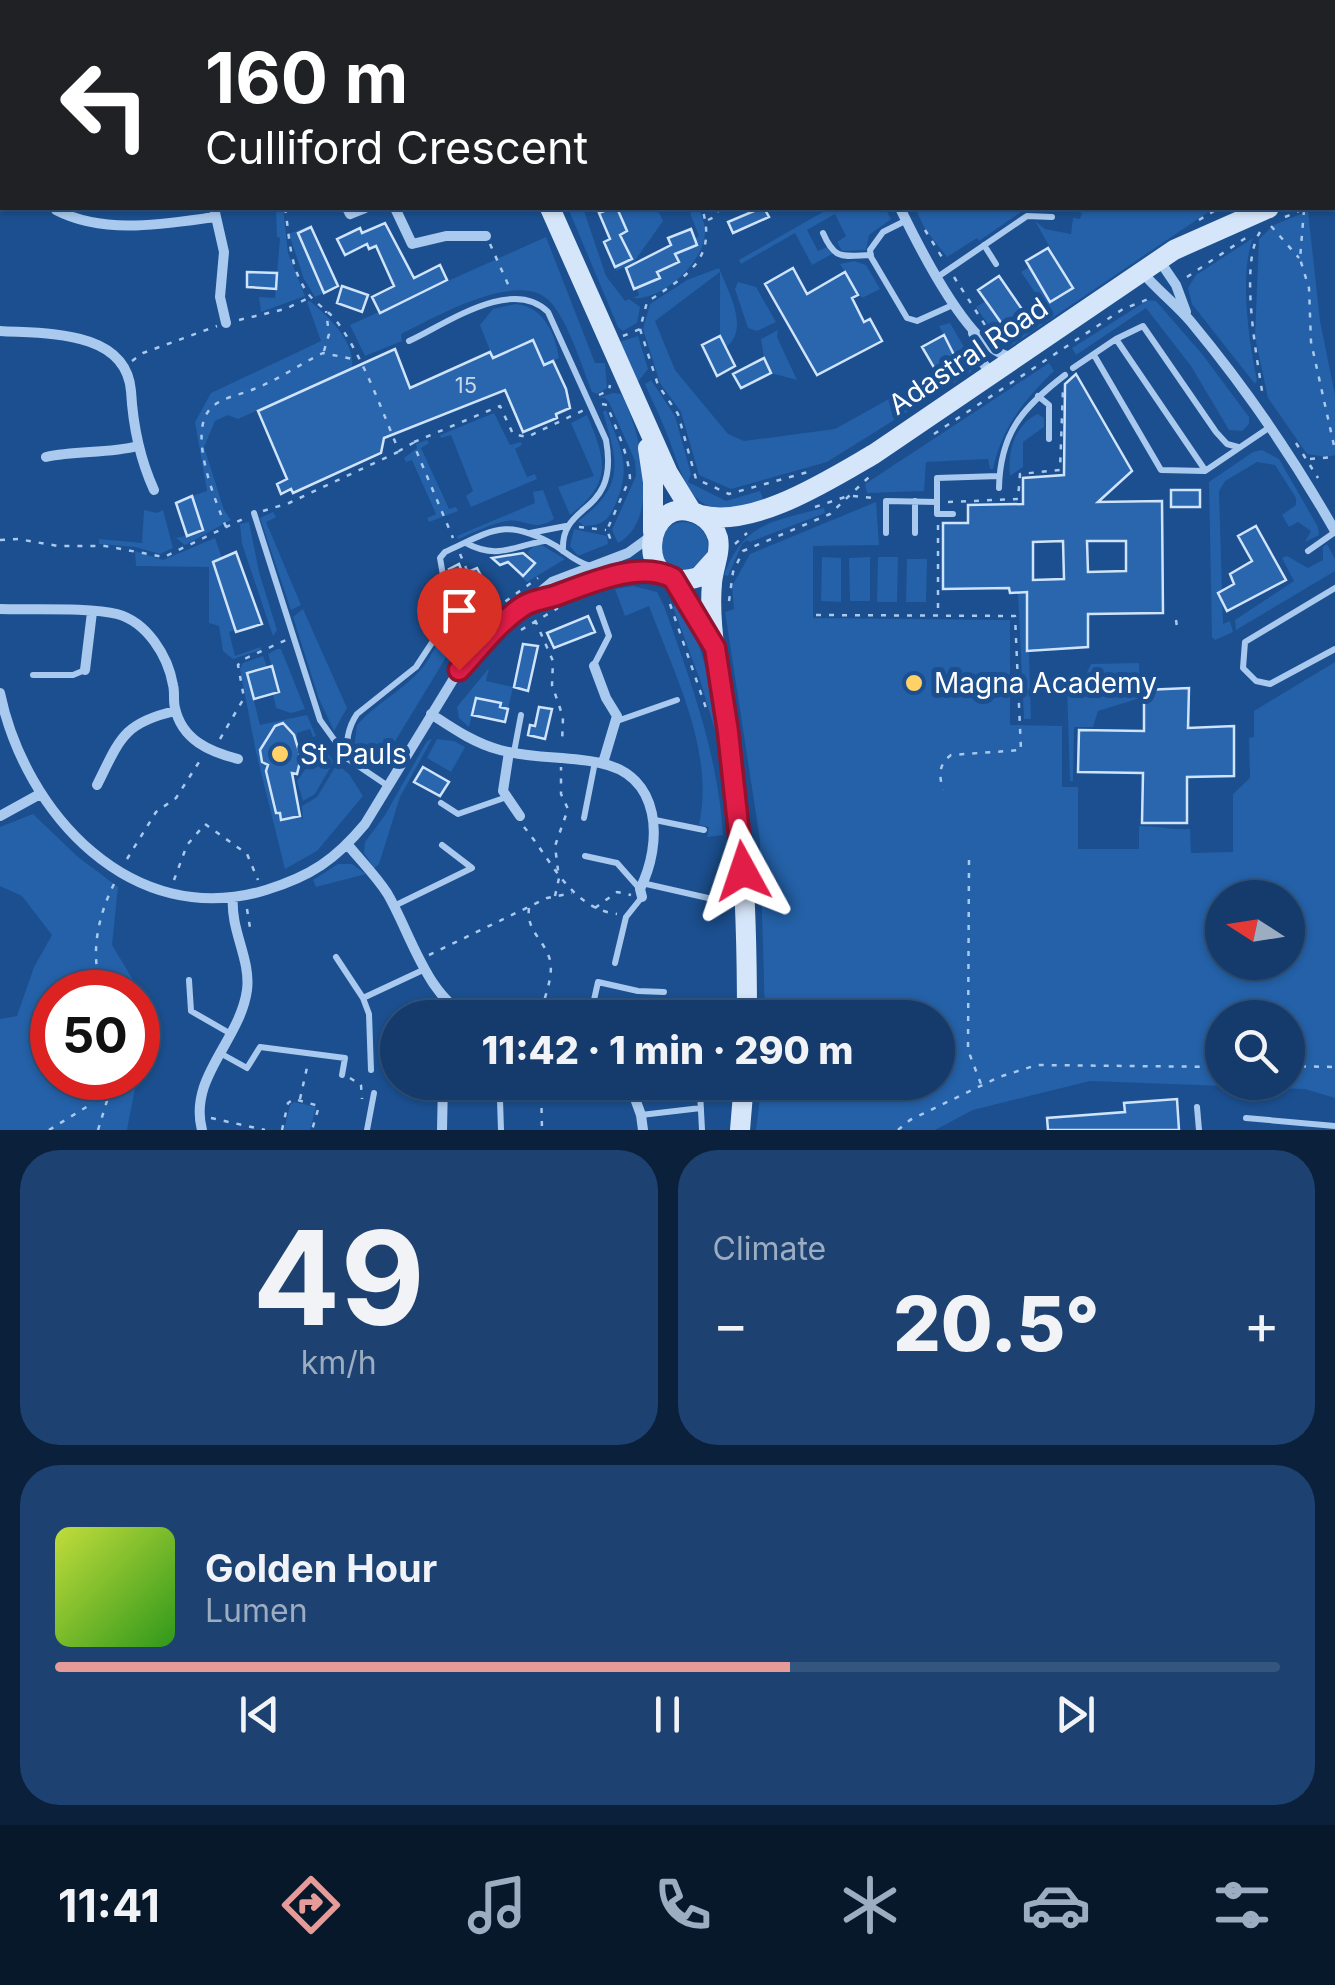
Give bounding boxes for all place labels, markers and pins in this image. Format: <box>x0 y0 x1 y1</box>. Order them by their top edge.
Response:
pin <box>417 568 502 671</box>
place label: Magna Academy <box>934 666 1157 700</box>
marker: Magna Academy <box>903 672 925 694</box>
place label: St Pauls <box>300 737 407 771</box>
marker: St Pauls <box>269 743 291 765</box>

